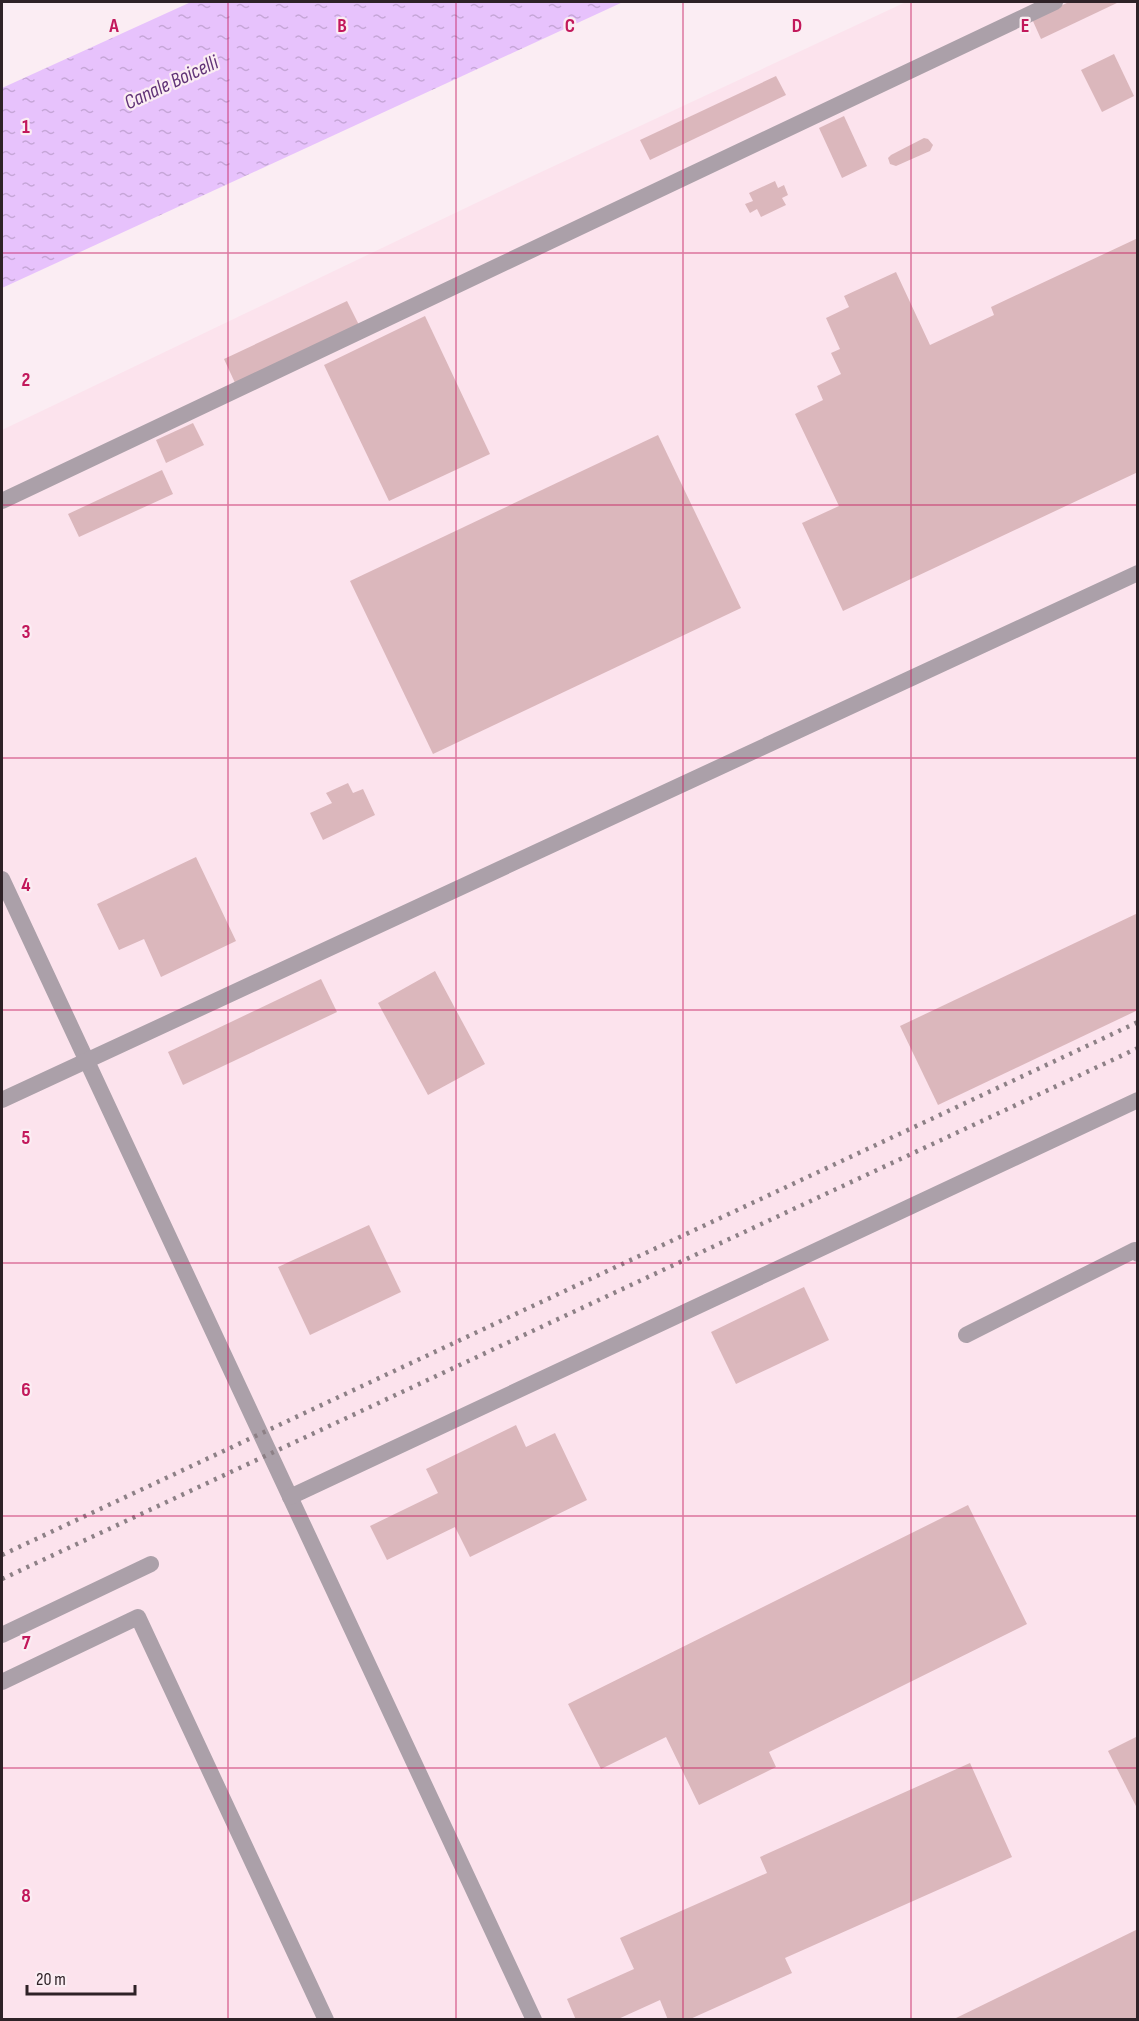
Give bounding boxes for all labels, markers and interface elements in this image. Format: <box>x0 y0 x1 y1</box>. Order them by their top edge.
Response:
text: A <box>108 14 119 38</box>
text: B <box>337 14 347 38</box>
text: C <box>565 14 575 38</box>
text: D <box>792 14 802 38</box>
text: E <box>1021 14 1029 38</box>
water label: Canale Boicelli <box>120 49 223 115</box>
text: 1 <box>22 115 30 139</box>
text: 2 <box>22 368 30 392</box>
text: 3 <box>22 620 31 644</box>
text: 4 <box>21 873 31 897</box>
text: 5 <box>22 1126 31 1150</box>
text: 6 <box>21 1378 31 1402</box>
text: 7 <box>22 1631 31 1655</box>
text: 8 <box>21 1884 31 1908</box>
scale bar <box>27 1958 135 1996</box>
text: 20 m <box>36 1969 66 1990</box>

